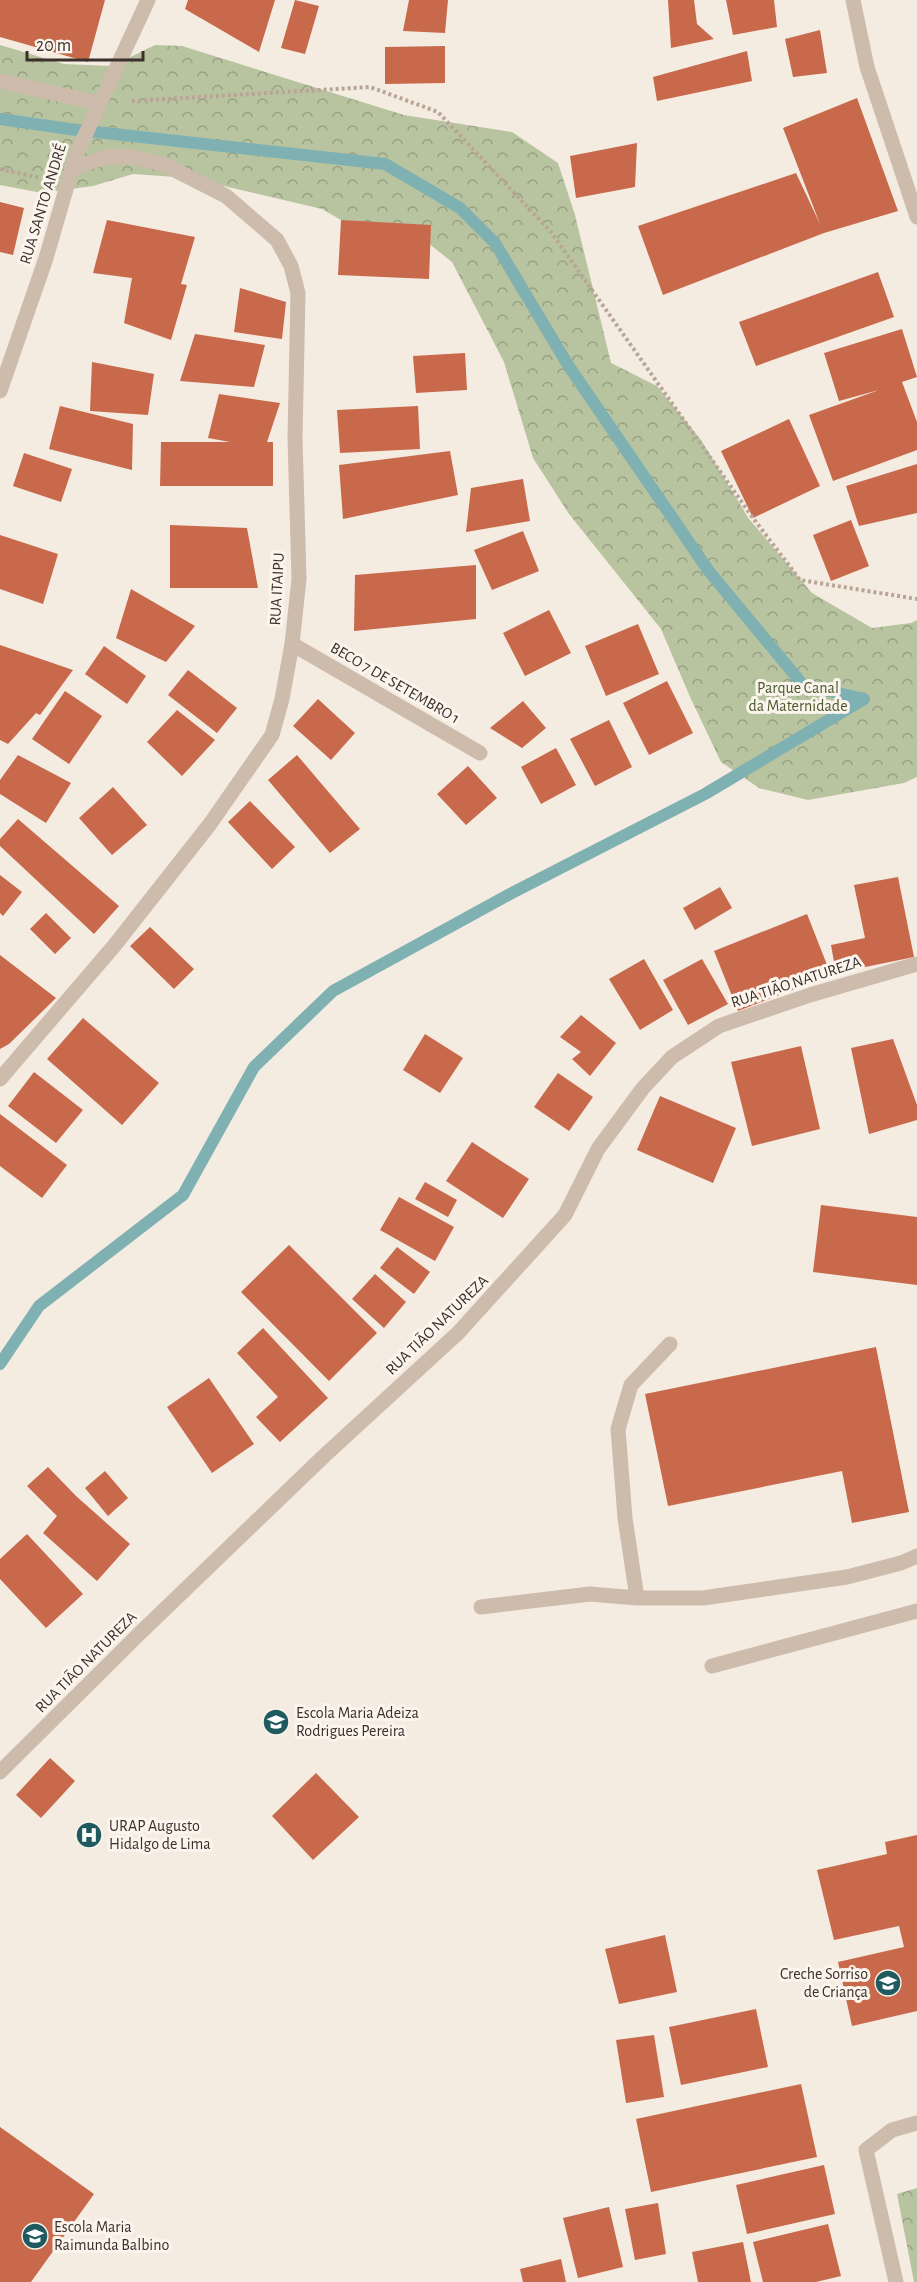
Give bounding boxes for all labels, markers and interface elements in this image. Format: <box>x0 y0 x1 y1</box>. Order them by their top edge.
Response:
scale bar <box>27 24 142 62</box>
text: 20 m <box>36 37 71 55</box>
street label: RUA SANTO ANDRÉ <box>15 141 69 266</box>
street label: RUA ITAIPU <box>267 552 287 626</box>
street label: BECO 7 DE SETEMBRO 1 <box>328 640 462 726</box>
park label: Parque Canal da Maternidade <box>748 680 848 714</box>
street label: RUA TIÃO NATUREZA <box>728 952 863 1011</box>
street label: RUA TIÃO NATUREZA <box>381 1271 491 1378</box>
street label: RUA TIÃO NATUREZA <box>31 1607 140 1716</box>
place label: Escola Maria Adeiza Rodrigues Pereira <box>296 1705 419 1739</box>
school or university icon: Escola Maria Adeiza Rodrigues Pereira <box>261 1707 291 1737</box>
place label: URAP Augusto Hidalgo de Lima <box>109 1818 211 1852</box>
hospital icon: URAP Augusto Hidalgo de Lima <box>74 1820 104 1850</box>
place label: Creche Sorriso de Criança <box>780 1966 868 2000</box>
school or university icon: Creche Sorriso de Criança <box>873 1968 903 1998</box>
place label: Escola Maria Raimunda Balbino <box>54 2219 169 2253</box>
school or university icon: Escola Maria Raimunda Balbino <box>20 2221 50 2251</box>

